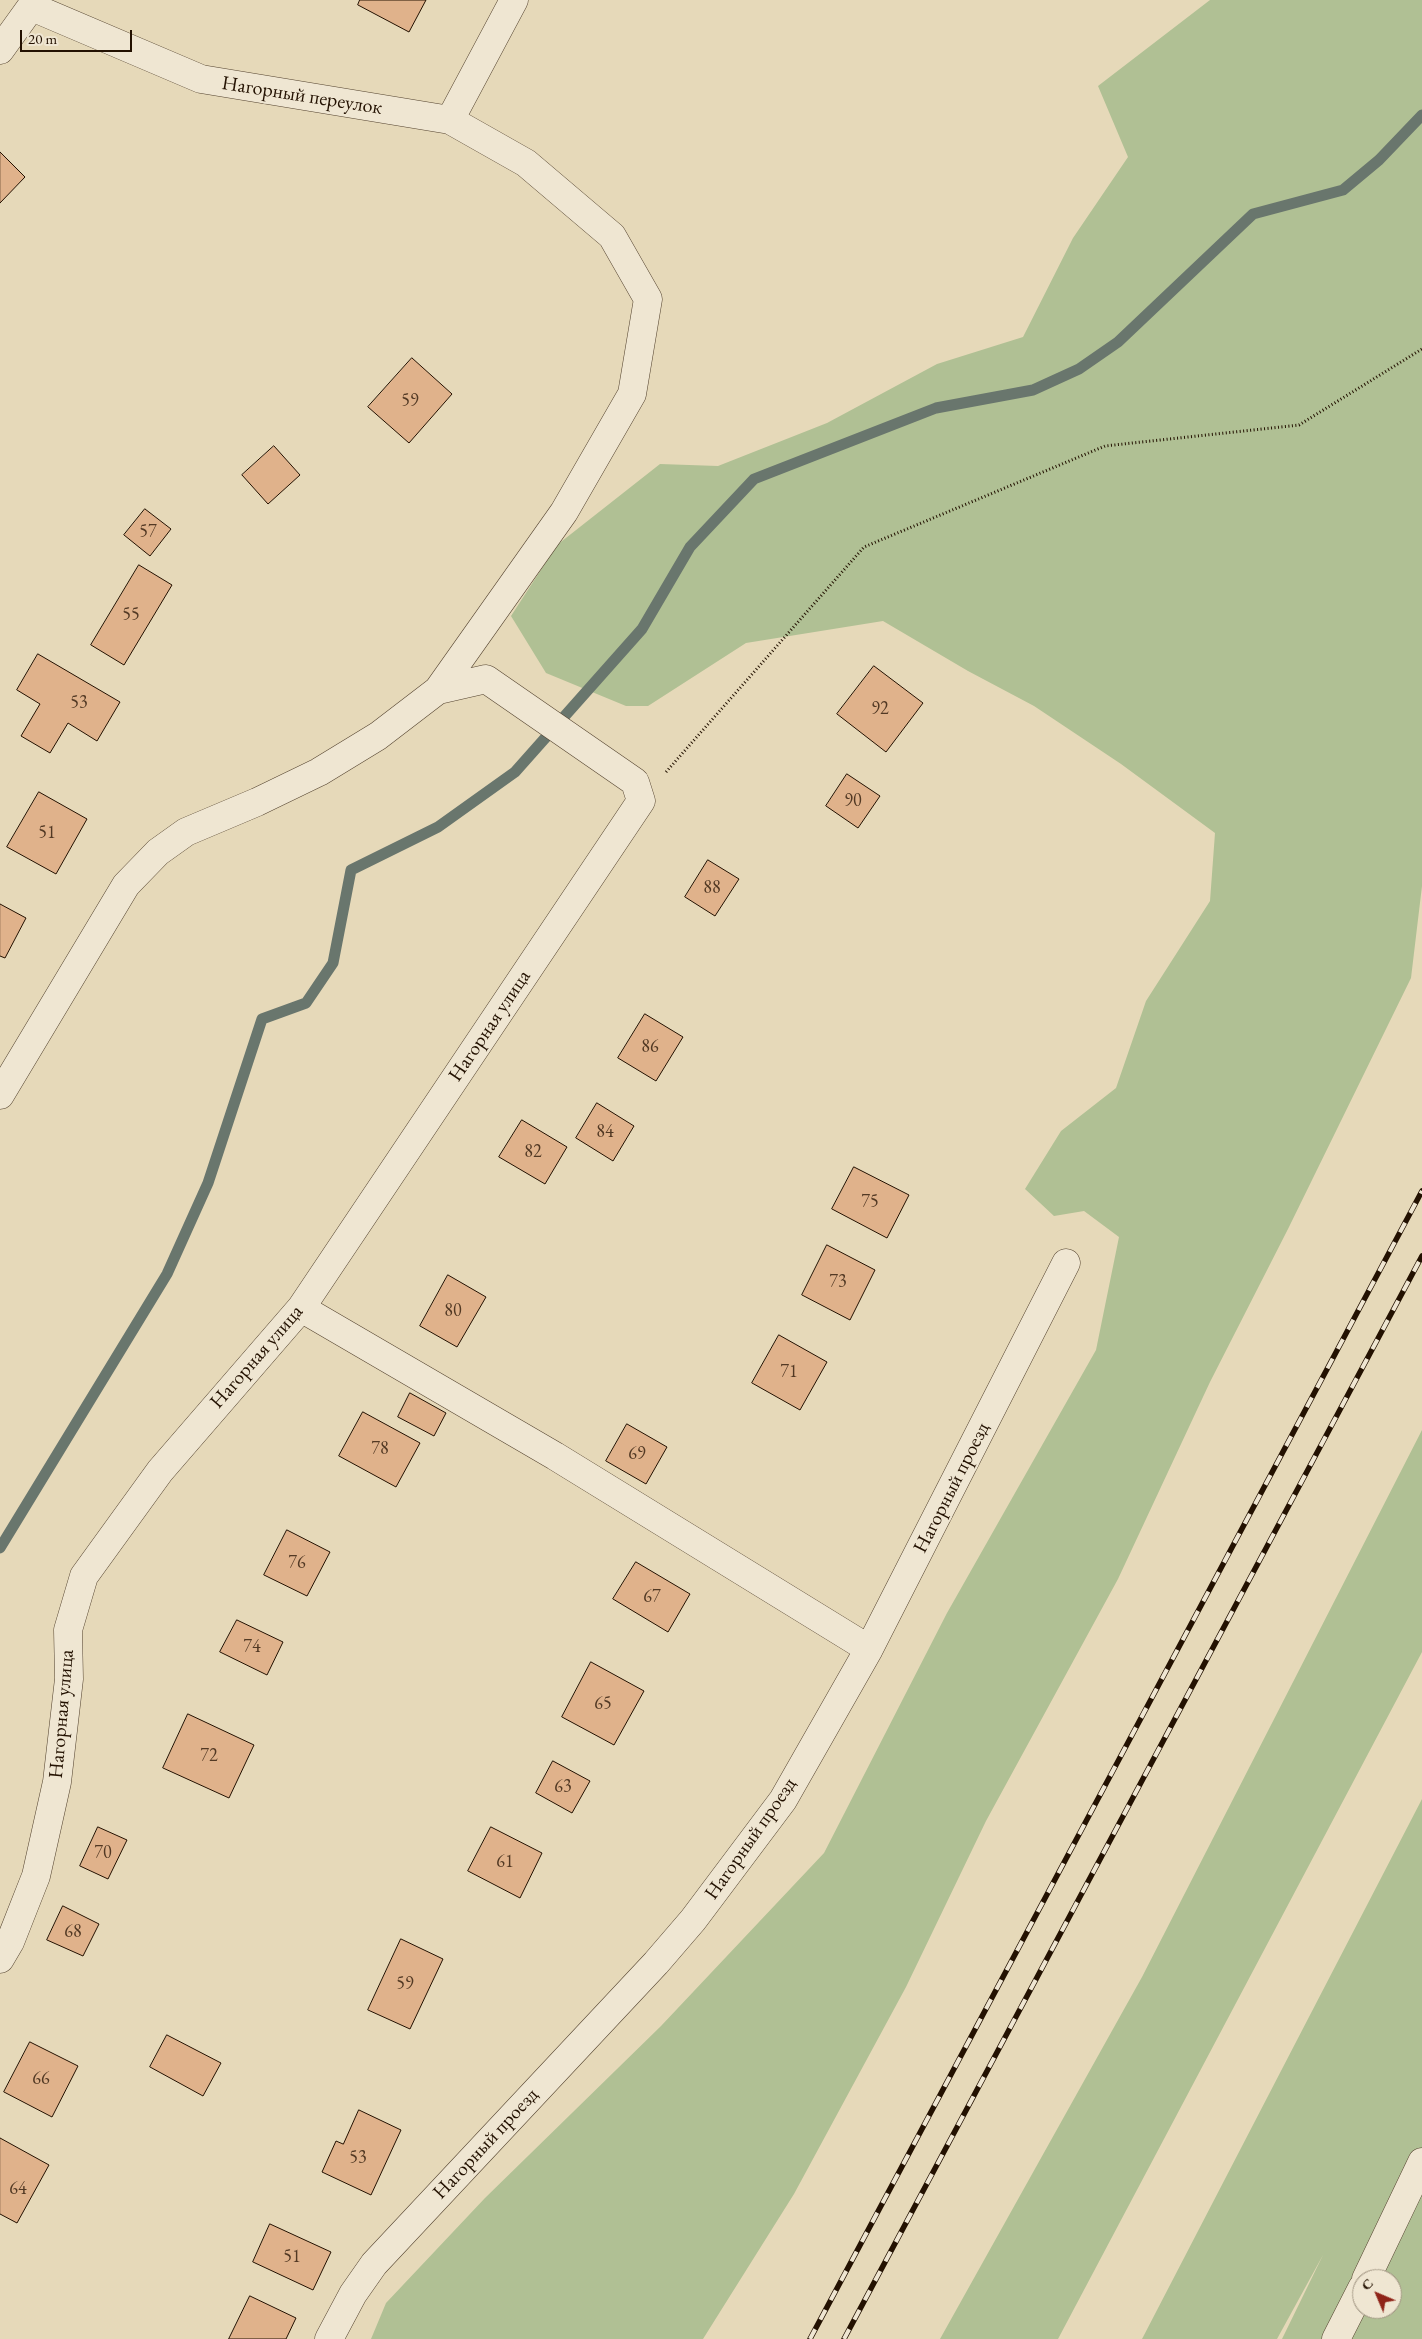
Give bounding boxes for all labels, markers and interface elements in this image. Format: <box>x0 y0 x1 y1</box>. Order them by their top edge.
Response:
scale bar <box>22 20 135 52</box>
text: 20 m <box>28 29 57 48</box>
street label: Нагорный переулок <box>220 71 384 121</box>
house number: 59 <box>401 390 419 412</box>
house number: 57 <box>139 521 157 543</box>
house number: 55 <box>122 604 140 626</box>
house number: 53 <box>70 692 88 714</box>
house number: 92 <box>871 698 889 720</box>
house number: 90 <box>844 790 862 812</box>
house number: 51 <box>38 822 56 844</box>
house number: 88 <box>703 877 721 899</box>
street label: Нагорная улица <box>444 966 536 1086</box>
house number: 86 <box>641 1036 659 1058</box>
house number: 84 <box>596 1121 614 1143</box>
house number: 82 <box>524 1141 542 1163</box>
house number: 75 <box>861 1191 879 1213</box>
house number: 73 <box>829 1271 847 1293</box>
street label: Нагорная улица <box>205 1300 309 1414</box>
house number: 80 <box>444 1300 462 1322</box>
house number: 71 <box>780 1361 798 1383</box>
street label: Нагорный проезд <box>909 1419 995 1557</box>
house number: 78 <box>371 1438 389 1460</box>
house number: 69 <box>628 1443 646 1465</box>
house number: 76 <box>288 1552 306 1574</box>
house number: 67 <box>643 1586 661 1608</box>
house number: 74 <box>243 1636 261 1658</box>
street label: Нагорная улица <box>44 1648 80 1780</box>
house number: 65 <box>594 1693 612 1715</box>
house number: 72 <box>200 1745 218 1767</box>
street label: Нагорный проезд <box>700 1773 802 1905</box>
house number: 63 <box>554 1776 572 1798</box>
house number: 70 <box>94 1842 112 1864</box>
house number: 61 <box>496 1851 514 1873</box>
house number: 68 <box>64 1921 82 1943</box>
house number: 59 <box>396 1973 414 1995</box>
house number: 66 <box>32 2068 50 2090</box>
street label: Нагорный проезд <box>428 2083 544 2205</box>
house number: 53 <box>349 2147 367 2169</box>
house number: 64 <box>9 2178 27 2200</box>
house number: 51 <box>283 2246 301 2268</box>
north arrow <box>1352 2269 1402 2319</box>
text: С <box>1357 2274 1377 2294</box>

